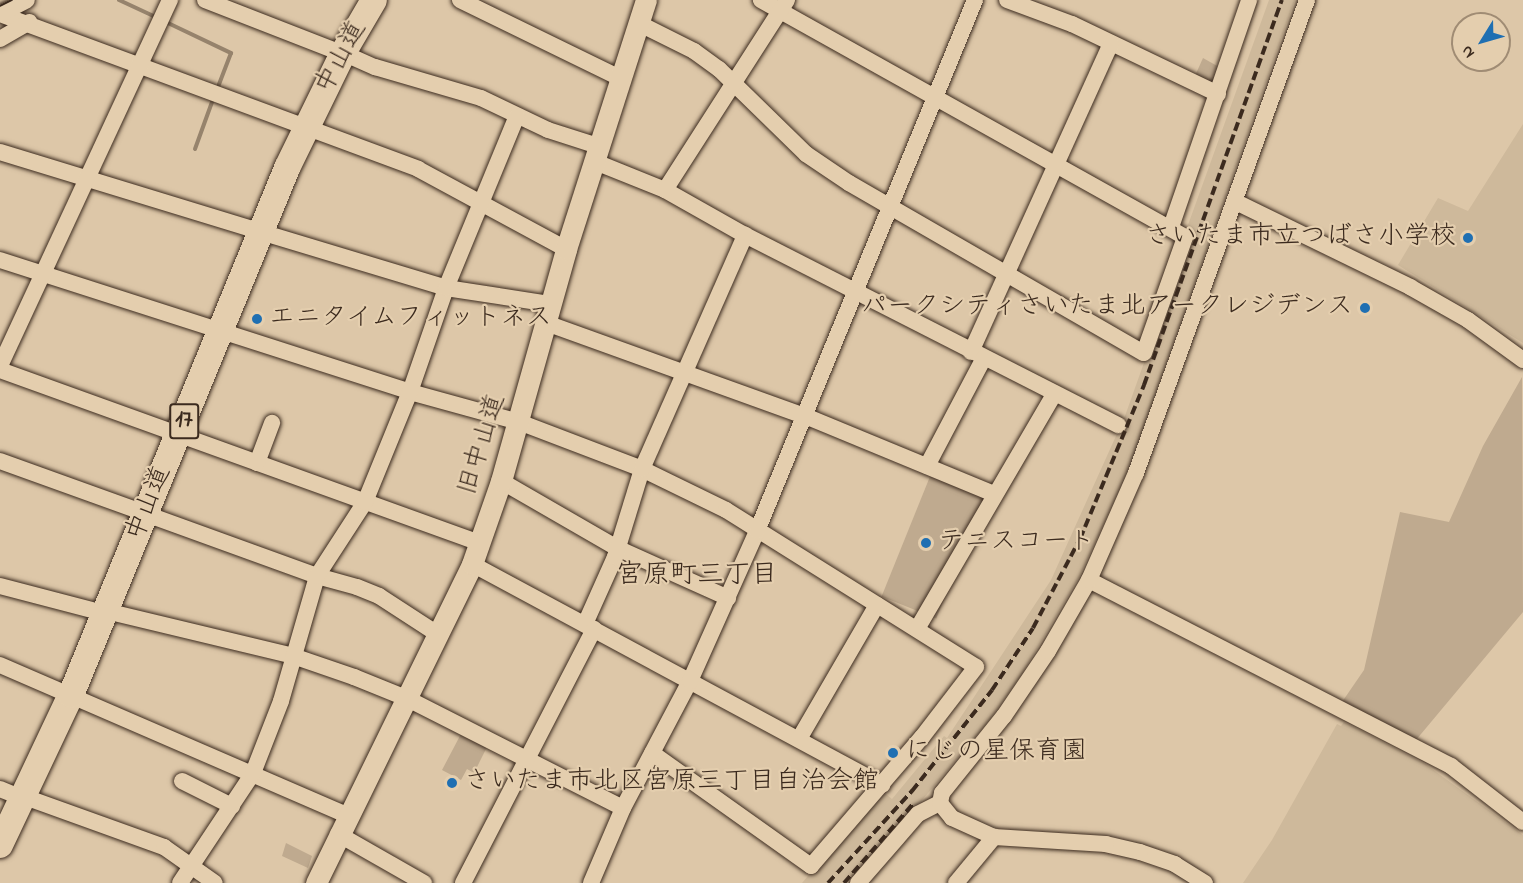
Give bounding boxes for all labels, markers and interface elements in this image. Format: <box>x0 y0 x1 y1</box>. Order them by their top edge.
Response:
north arrow <box>1451 12 1511 72</box>
street label: 中山道 <box>310 16 374 100</box>
text: N <box>1455 40 1481 63</box>
place label: さいたま市立つばさ小学校 <box>1144 222 1456 254</box>
marker: さいたま市立つばさ小学校 <box>1461 231 1475 245</box>
place label: パークシティさいたま北アークレジデンス <box>860 292 1353 324</box>
marker: パークシティさいたま北アークレジデンス <box>1358 301 1372 315</box>
place label: エニタイムフィットネス <box>269 303 555 335</box>
marker: エニタイムフィットネス <box>250 312 264 326</box>
street label: 旧中山道 <box>453 391 513 499</box>
road number: 17 <box>169 400 199 442</box>
street label: 中山道 <box>121 462 179 546</box>
place label: テニスコート <box>938 527 1094 559</box>
marker: テニスコート <box>919 536 933 550</box>
district label: 宮原町三丁目 <box>616 560 778 592</box>
place label: にじの星保育園 <box>905 737 1087 769</box>
marker: にじの星保育園 <box>886 746 900 760</box>
place label: さいたま市北区宮原三丁目自治会館 <box>464 767 880 799</box>
marker: さいたま市北区宮原三丁目自治会館 <box>445 776 459 790</box>

